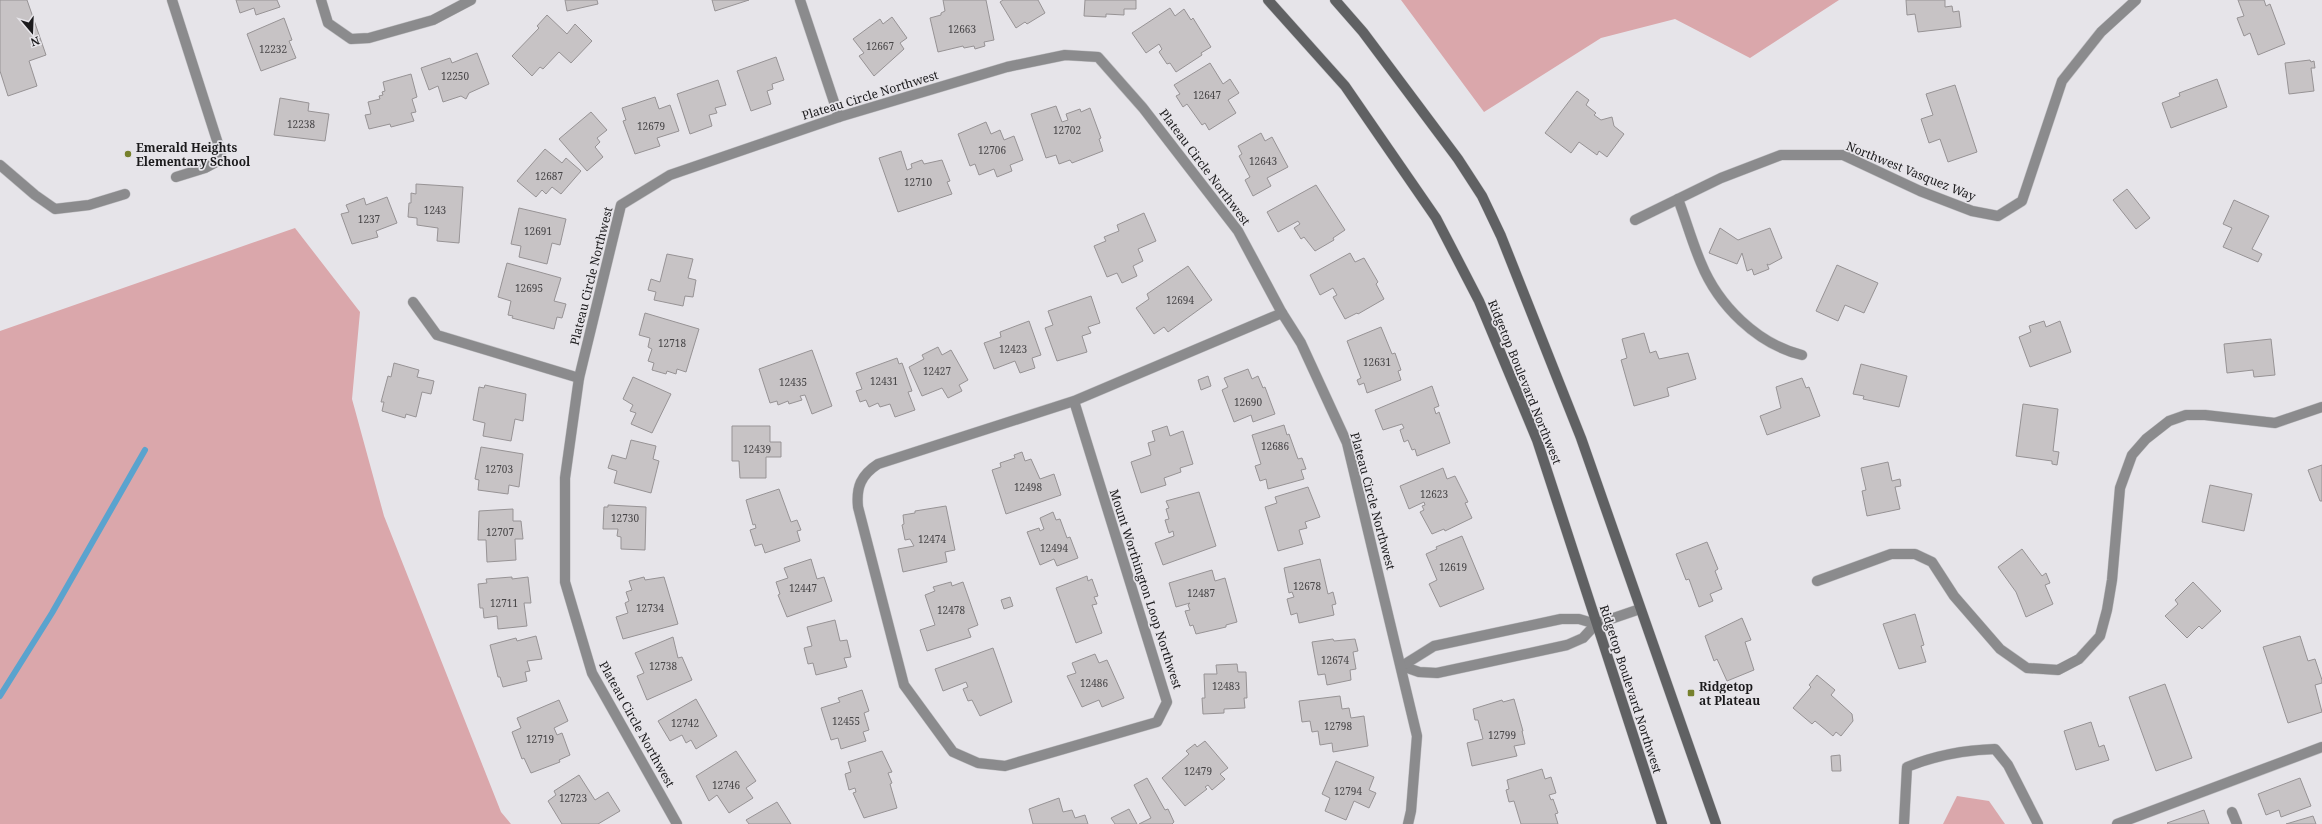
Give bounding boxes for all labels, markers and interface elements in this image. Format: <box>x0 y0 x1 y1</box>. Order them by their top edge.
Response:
north arrow <box>12 12 52 52</box>
house number: 12663 <box>948 22 976 36</box>
text: N <box>29 33 42 51</box>
house number: 12667 <box>866 39 894 53</box>
house number: 12232 <box>259 42 287 56</box>
street label: Plateau Circle Northwest <box>800 66 940 124</box>
house number: 12250 <box>441 69 469 83</box>
house number: 12647 <box>1193 88 1221 102</box>
street label: Plateau Circle Northwest <box>1156 105 1254 229</box>
house number: 12238 <box>287 117 315 131</box>
house number: 12679 <box>637 119 665 133</box>
house number: 12702 <box>1053 123 1081 137</box>
street label: Northwest Vasquez Way <box>1844 137 1979 205</box>
place label: Emerald Heights Elementary School <box>136 139 251 170</box>
house number: 12706 <box>978 143 1006 157</box>
marker: Emerald Heights Elementary School <box>123 149 133 159</box>
house number: 12643 <box>1249 154 1277 168</box>
house number: 12687 <box>535 169 563 183</box>
house number: 12710 <box>904 175 932 189</box>
house number: 1243 <box>424 203 447 217</box>
street label: Plateau Circle Northwest <box>566 205 616 347</box>
house number: 1237 <box>358 212 381 226</box>
house number: 12691 <box>524 224 552 238</box>
house number: 12695 <box>515 281 543 295</box>
house number: 12694 <box>1166 293 1194 307</box>
street label: Ridgetop Boulevard Northwest <box>1484 297 1566 467</box>
house number: 12718 <box>658 336 686 350</box>
house number: 12423 <box>999 342 1027 356</box>
house number: 12631 <box>1363 355 1391 369</box>
house number: 12427 <box>923 364 951 378</box>
house number: 12431 <box>870 374 898 388</box>
house number: 12435 <box>779 375 807 389</box>
house number: 12690 <box>1234 395 1262 409</box>
street label: Plateau Circle Northwest <box>1346 430 1400 572</box>
house number: 12686 <box>1261 439 1289 453</box>
house number: 12439 <box>743 442 771 456</box>
house number: 12703 <box>485 462 513 476</box>
house number: 12498 <box>1014 480 1042 494</box>
street label: Mount Worthington Loop Northwest <box>1106 487 1186 691</box>
house number: 12623 <box>1420 487 1448 501</box>
house number: 12730 <box>611 511 639 525</box>
house number: 12707 <box>486 525 514 539</box>
house number: 12474 <box>918 532 946 546</box>
house number: 12494 <box>1040 541 1068 555</box>
house number: 12619 <box>1439 560 1467 574</box>
house number: 12678 <box>1293 579 1321 593</box>
house number: 12447 <box>789 581 817 595</box>
house number: 12487 <box>1187 586 1215 600</box>
house number: 12711 <box>490 596 518 610</box>
house number: 12734 <box>636 601 664 615</box>
house number: 12478 <box>937 603 965 617</box>
street label: Ridgetop Boulevard Northwest <box>1596 603 1666 775</box>
house number: 12674 <box>1321 653 1349 667</box>
street label: Plateau Circle Northwest <box>595 658 679 790</box>
house number: 12738 <box>649 659 677 673</box>
house number: 12486 <box>1080 676 1108 690</box>
place label: Ridgetop at Plateau <box>1699 678 1760 709</box>
house number: 12483 <box>1212 679 1240 693</box>
marker: Ridgetop at Plateau <box>1686 688 1696 698</box>
house number: 12455 <box>832 714 860 728</box>
house number: 12742 <box>671 716 699 730</box>
house number: 12798 <box>1324 719 1352 733</box>
house number: 12799 <box>1488 728 1516 742</box>
house number: 12719 <box>526 732 554 746</box>
house number: 12479 <box>1184 764 1212 778</box>
house number: 12746 <box>712 778 740 792</box>
house number: 12794 <box>1334 784 1362 798</box>
house number: 12723 <box>559 791 587 805</box>

